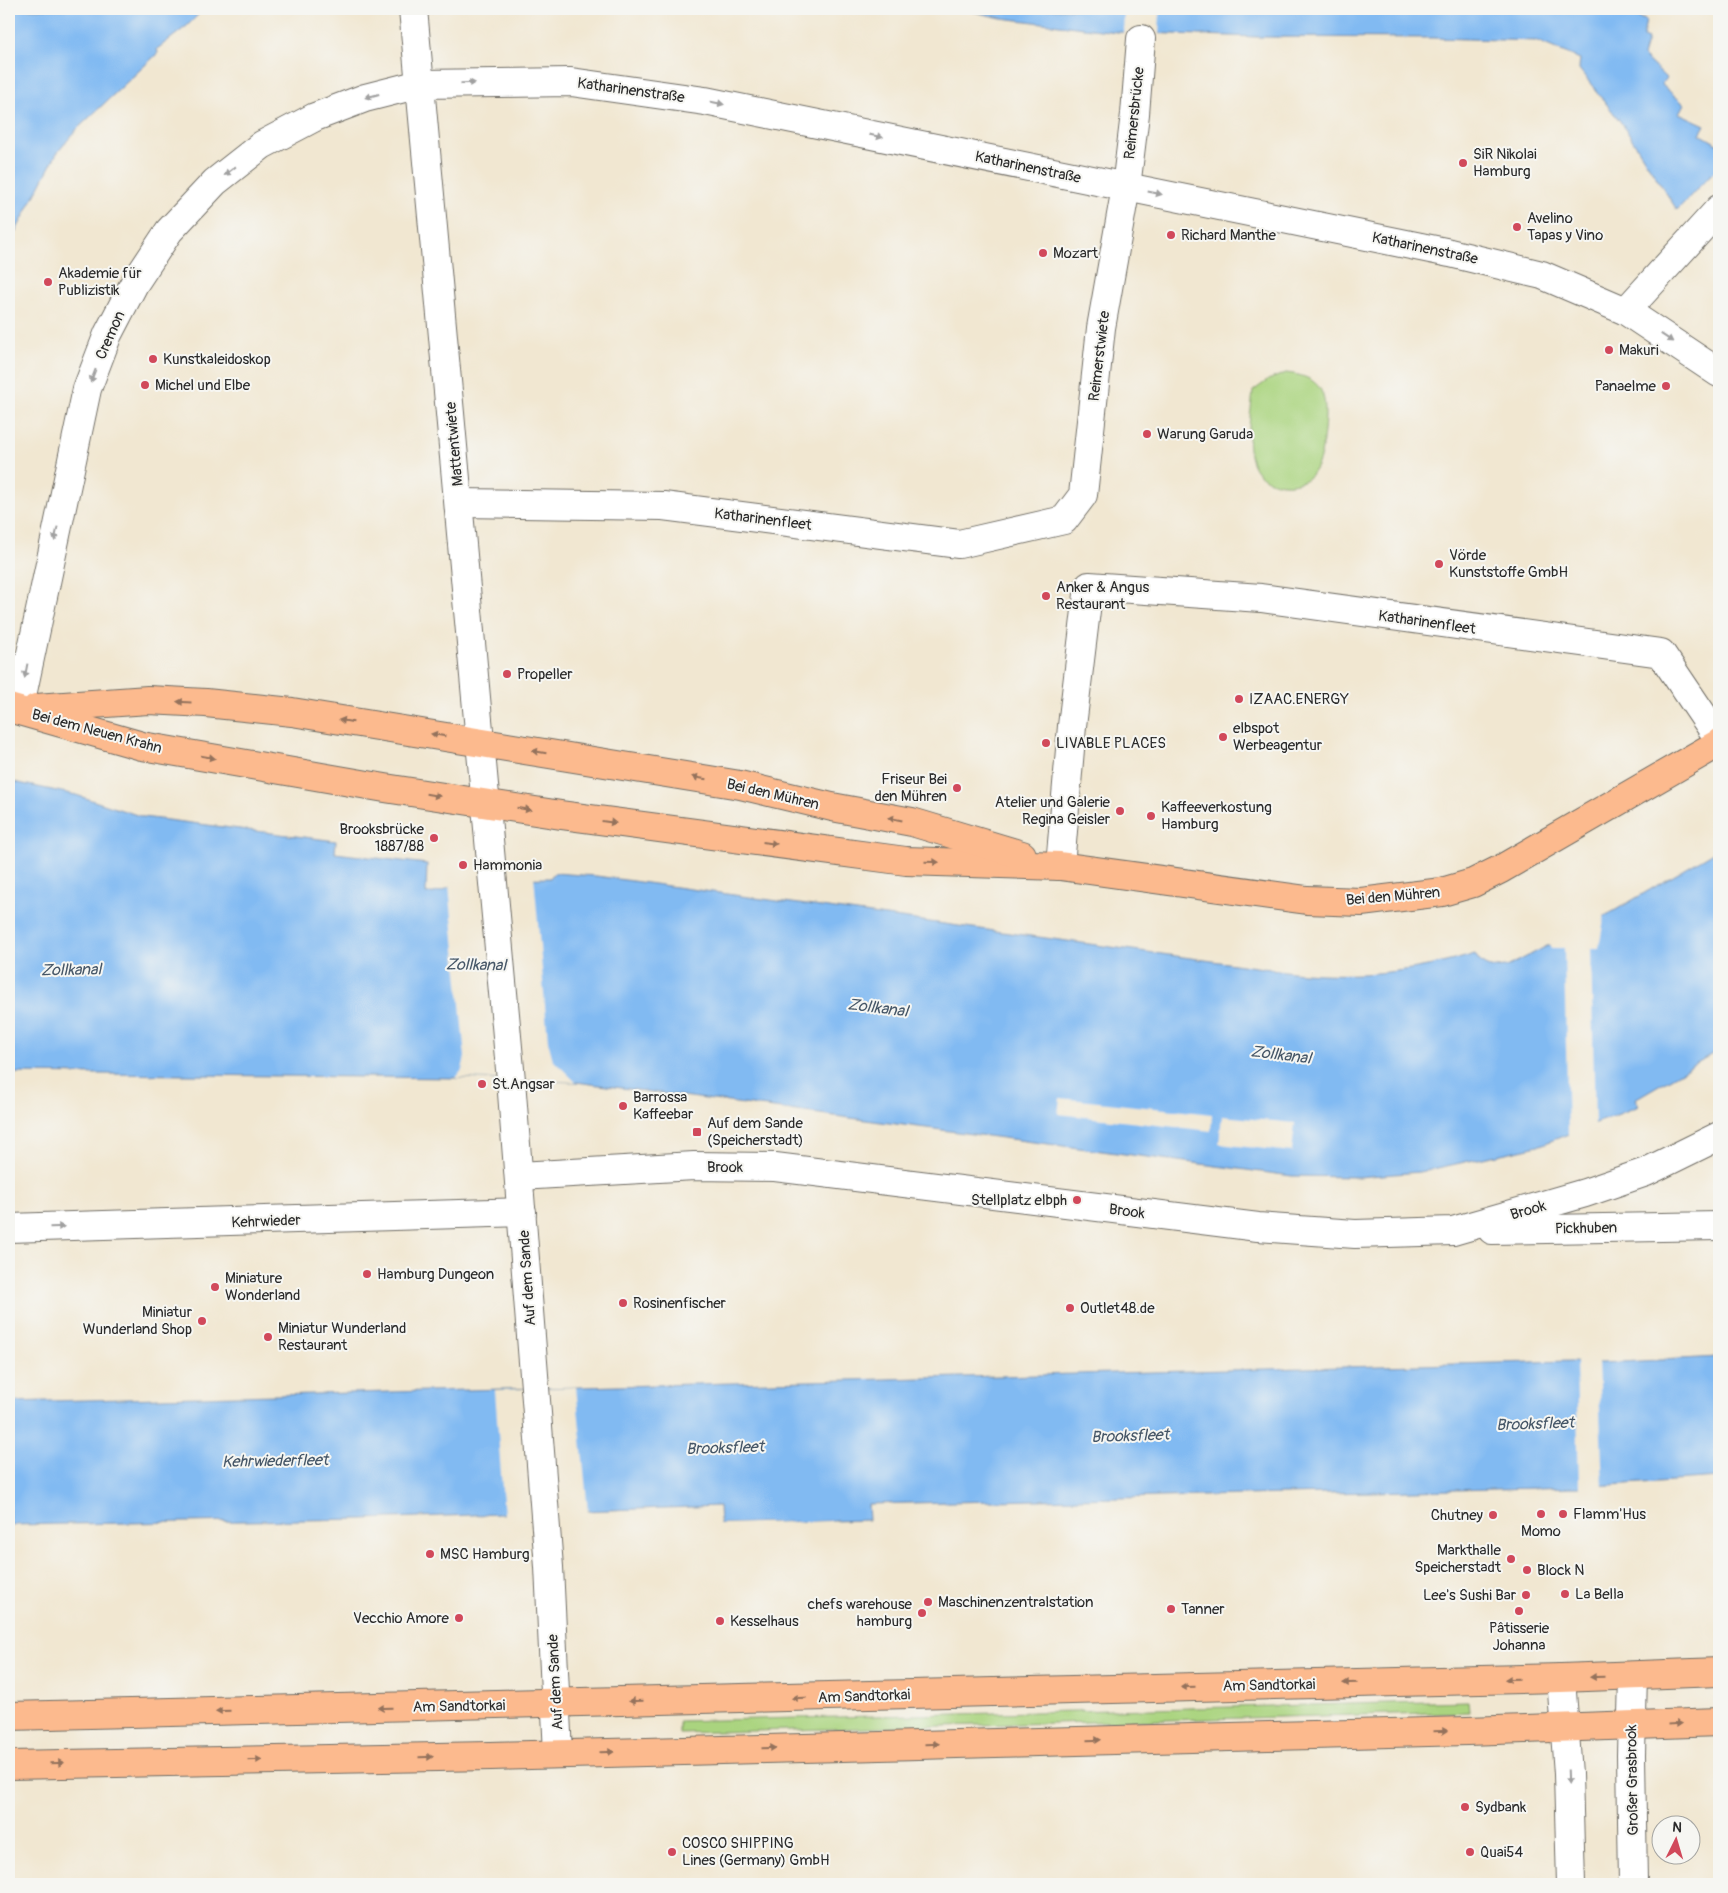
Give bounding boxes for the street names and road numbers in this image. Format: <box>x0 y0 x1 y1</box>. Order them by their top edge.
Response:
street label: Reimersbrücke <box>1120 65 1149 160</box>
street label: Katharinenstraße <box>576 74 686 107</box>
street label: Katharinenstraße <box>973 147 1083 188</box>
street label: Katharinenstraße <box>1370 228 1480 269</box>
street label: Cremon <box>91 308 130 362</box>
street label: Reimerstwiete <box>1085 309 1115 402</box>
street label: Mattentwiete <box>441 400 468 487</box>
street label: Katharinenfleet <box>713 504 814 535</box>
street label: Katharinenfleet <box>1377 606 1478 639</box>
street label: Bei dem Neuen Krahn <box>30 705 164 758</box>
street label: Bei den Mühren <box>725 775 821 814</box>
street label: Bei den Mühren <box>1345 883 1441 910</box>
street label: Brook <box>707 1158 744 1177</box>
street label: Brook <box>1508 1196 1549 1225</box>
street label: Brook <box>1108 1200 1147 1223</box>
street label: Kehrwieder <box>231 1211 302 1232</box>
street label: Pickhuben <box>1555 1218 1617 1239</box>
street label: Auf dem Sande <box>515 1229 540 1327</box>
street label: Auf dem Sande <box>543 1633 567 1730</box>
street label: Am Sandtorkai <box>1223 1675 1316 1696</box>
street label: Am Sandtorkai <box>817 1685 911 1708</box>
street label: Am Sandtorkai <box>413 1696 506 1717</box>
street label: Großer Grasbrook <box>1622 1724 1643 1836</box>

